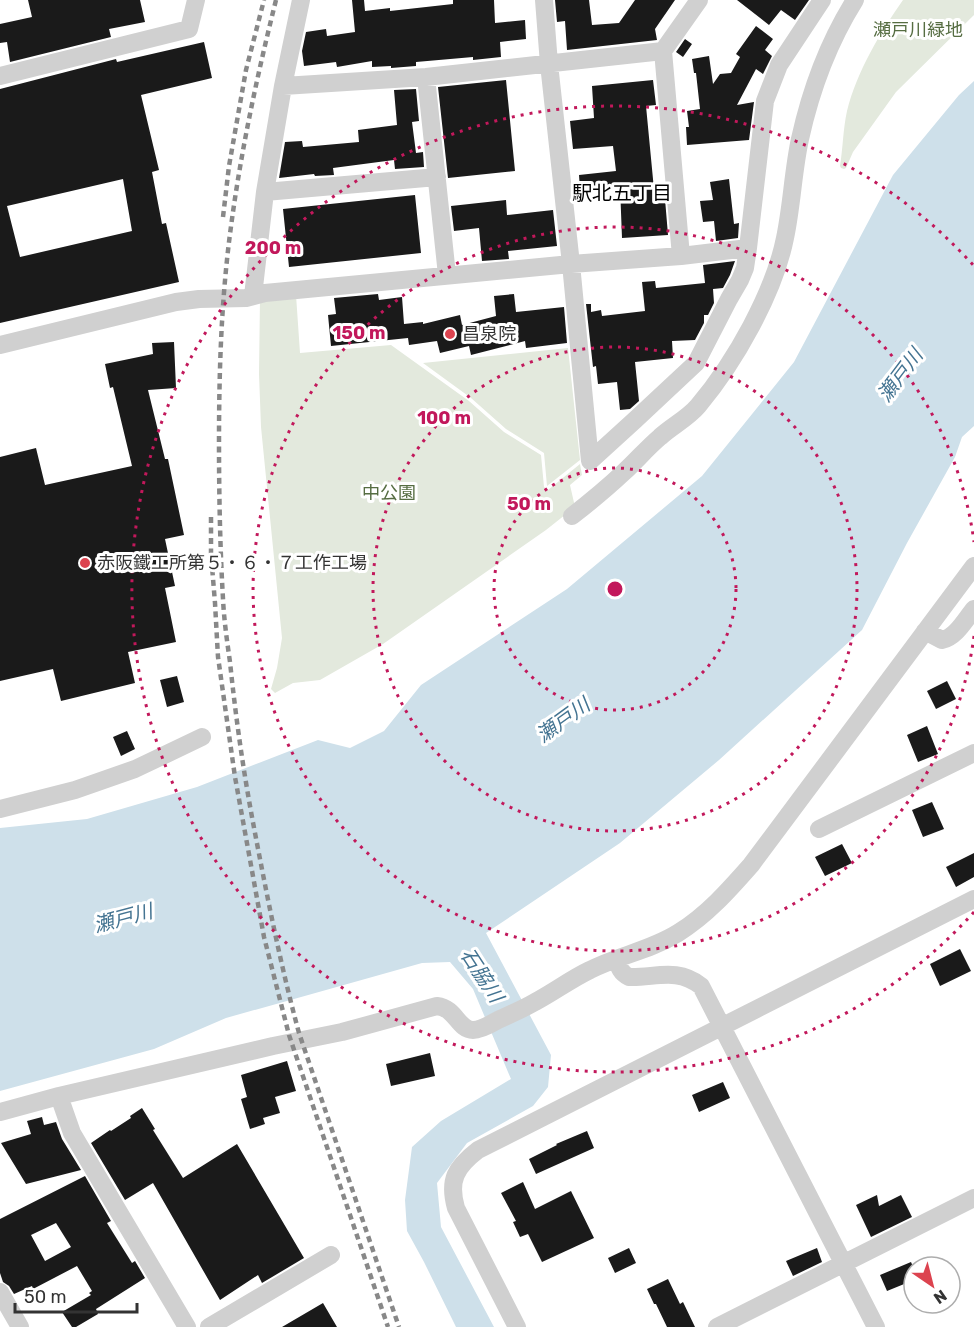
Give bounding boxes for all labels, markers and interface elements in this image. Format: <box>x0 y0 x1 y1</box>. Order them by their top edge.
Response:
park label: 瀬戸川緑地 <box>873 19 963 41</box>
district label: 駅北五丁目 <box>572 181 672 205</box>
text: 200 m <box>245 237 301 259</box>
text: 150 m <box>332 322 386 344</box>
place label: 昌泉院 <box>462 323 516 345</box>
marker: 昌泉院 <box>443 327 457 341</box>
water label: 瀬戸川 <box>872 342 929 406</box>
text: 100 m <box>417 407 471 429</box>
park label: 中公園 <box>362 482 416 504</box>
text: 50 m <box>507 493 551 515</box>
place label: 赤阪鐵工所第５・６・７工作工場 <box>97 552 367 574</box>
marker: 赤阪鐵工所第５・６・７工作工場 <box>78 556 92 570</box>
centre of rings <box>605 579 625 599</box>
water label: 瀬戸川 <box>532 691 596 747</box>
water label: 瀬戸川 <box>91 898 157 937</box>
water label: 石脇川 <box>456 943 509 1008</box>
north arrow <box>902 1255 962 1315</box>
scale bar <box>15 1276 136 1314</box>
text: 50 m <box>24 1286 67 1308</box>
text: N <box>930 1286 950 1308</box>

